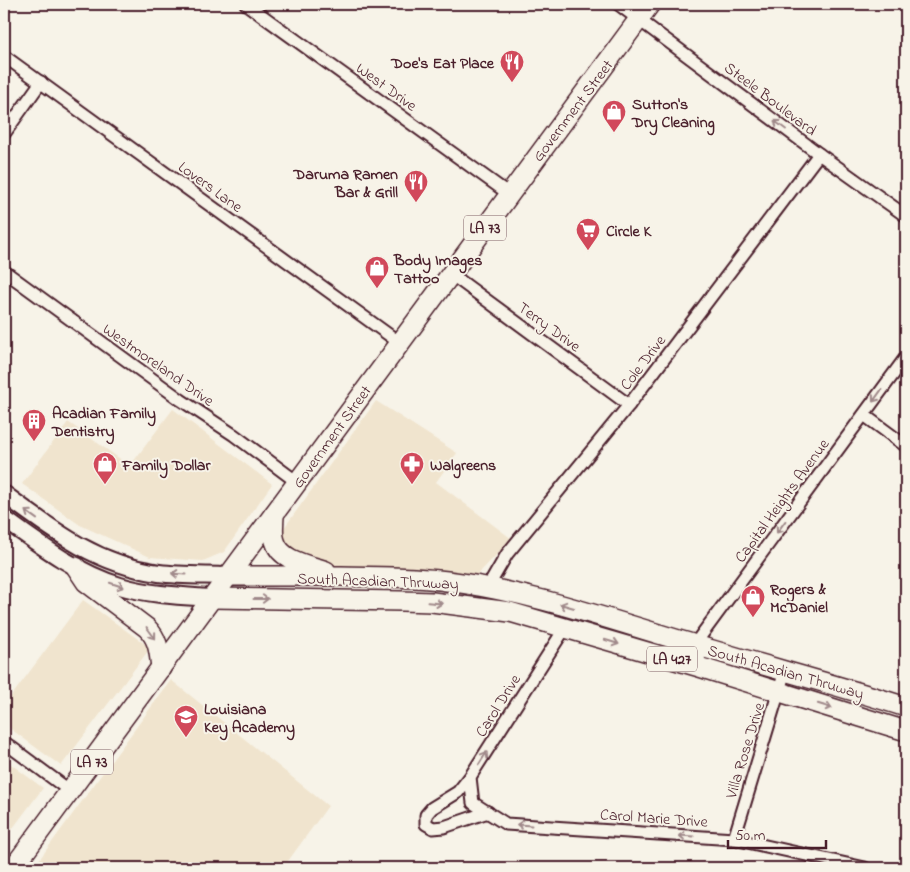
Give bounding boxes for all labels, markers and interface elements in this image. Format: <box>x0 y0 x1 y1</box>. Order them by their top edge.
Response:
restaurant icon: Doe's Eat Place <box>499 49 525 83</box>
place label: Doe's Eat Place <box>390 52 495 76</box>
street label: Government Street <box>527 55 620 167</box>
street label: West Drive <box>350 57 422 119</box>
street label: Steele Boulevard <box>718 57 821 142</box>
place label: Sutton's Dry Cleaning <box>631 93 715 136</box>
shop icon: Sutton's Dry Cleaning <box>601 99 627 133</box>
one-way arrow <box>773 120 787 130</box>
street label: Lovers Lane <box>173 156 248 220</box>
place label: Daruma Ramen Bar & Grill <box>293 163 398 205</box>
restaurant icon: Daruma Ramen Bar & Grill <box>403 169 429 203</box>
road number: LA 73 <box>464 216 506 240</box>
supermarket icon: Circle K <box>575 217 601 251</box>
place label: Circle K <box>606 220 653 244</box>
place label: Body Images Tattoo <box>393 249 482 291</box>
shop icon: Body Images Tattoo <box>364 255 390 289</box>
street label: Terry Drive <box>512 297 586 359</box>
street label: Westmoreland Drive <box>97 318 219 414</box>
street label: Cole Drive <box>615 330 673 396</box>
street label: Government Street <box>287 380 379 494</box>
one-way arrow <box>872 389 883 402</box>
place label: Acadian Family Dentistry <box>51 402 156 445</box>
building icon: Acadian Family Dentistry <box>21 408 47 442</box>
street label: Capital Heights Avenue <box>729 433 836 568</box>
shop icon: Family Dollar <box>92 451 118 485</box>
pharmacy icon: Walgreens <box>399 451 425 485</box>
place label: Family Dollar <box>121 454 211 479</box>
place label: Walgreens <box>430 454 496 479</box>
one-way arrow <box>25 509 38 520</box>
one-way arrow <box>776 520 786 534</box>
street label: South Acadian Thruway <box>297 567 459 597</box>
one-way arrow <box>172 570 188 579</box>
place label: Rogers & McDaniel <box>769 578 828 620</box>
one-way arrow <box>109 580 125 590</box>
shop icon: Rogers & McDaniel <box>740 584 766 618</box>
one-way arrow <box>252 594 268 604</box>
one-way arrow <box>427 598 443 608</box>
one-way arrow <box>559 601 575 610</box>
one-way arrow <box>145 626 156 639</box>
one-way arrow <box>604 637 620 647</box>
street label: South Acadian Thruway <box>704 639 866 707</box>
road number: LA 427 <box>647 646 697 672</box>
street label: Carol Drive <box>470 669 528 742</box>
place label: Louisiana Key Academy <box>204 698 295 741</box>
street label: Villa Rose Drive <box>720 699 772 802</box>
one-way arrow <box>817 702 833 712</box>
school or university icon: Louisiana Key Academy <box>173 704 199 738</box>
road number: LA 73 <box>71 750 113 774</box>
one-way arrow <box>478 751 488 765</box>
street label: Carol Marie Drive <box>599 803 709 835</box>
scale bar <box>728 817 825 849</box>
one-way arrow <box>516 820 532 830</box>
text: 50 m <box>735 825 766 847</box>
one-way arrow <box>678 831 694 840</box>

